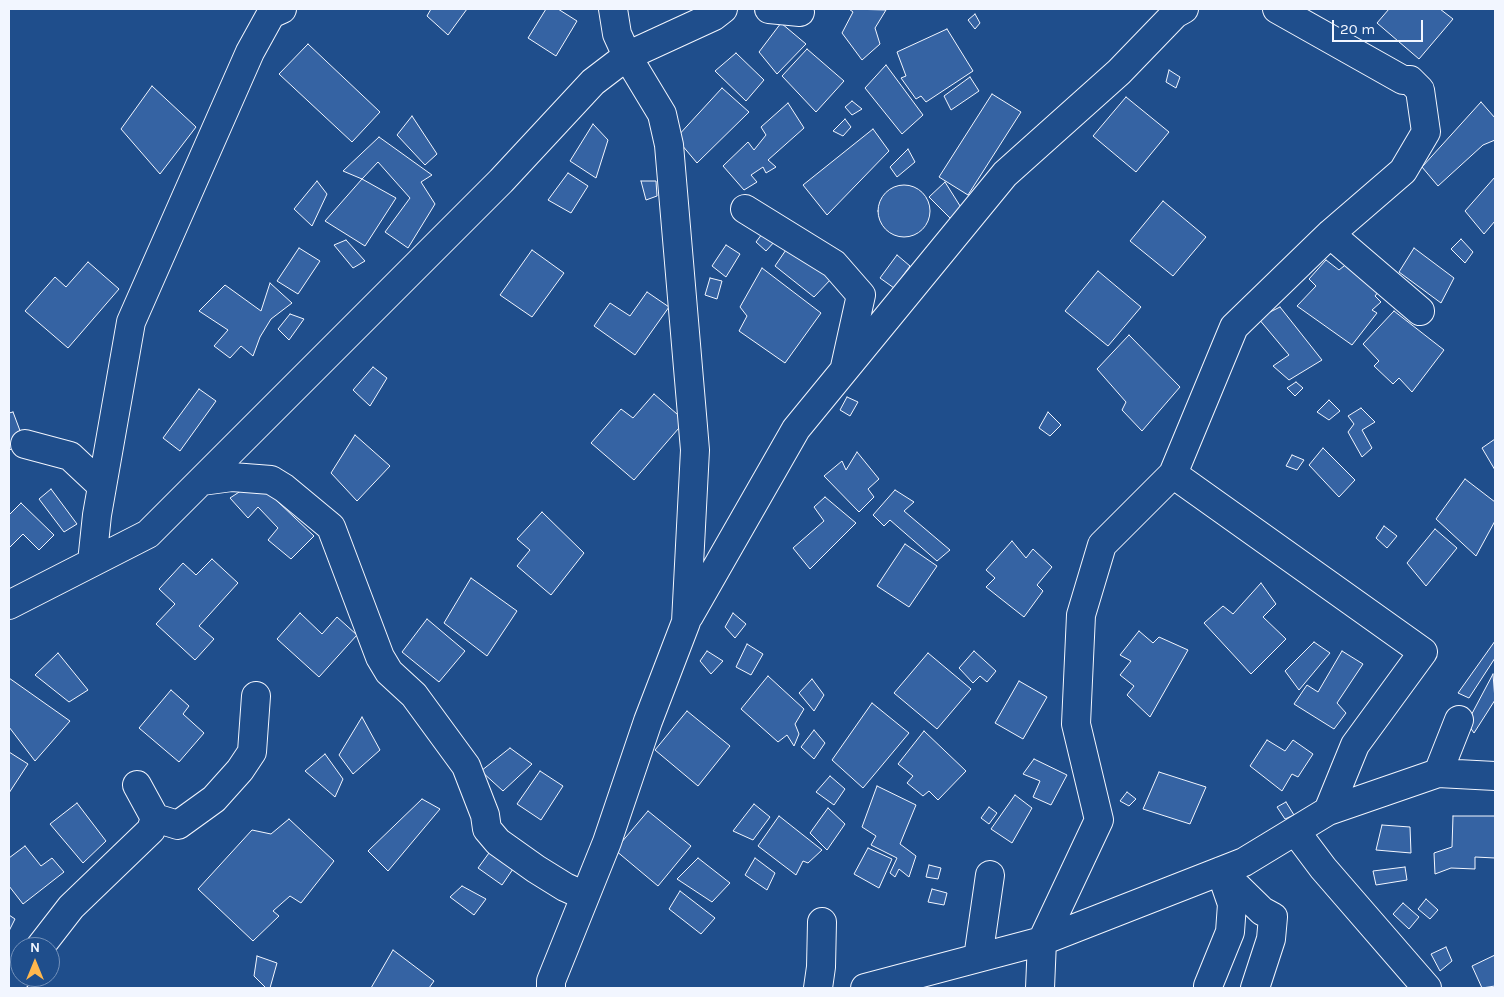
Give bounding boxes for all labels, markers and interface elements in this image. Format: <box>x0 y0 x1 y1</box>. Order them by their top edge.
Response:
scale bar <box>1334 10 1425 42</box>
text: 20 m <box>1340 20 1375 38</box>
north arrow <box>10 937 60 987</box>
text: N <box>30 939 40 956</box>

